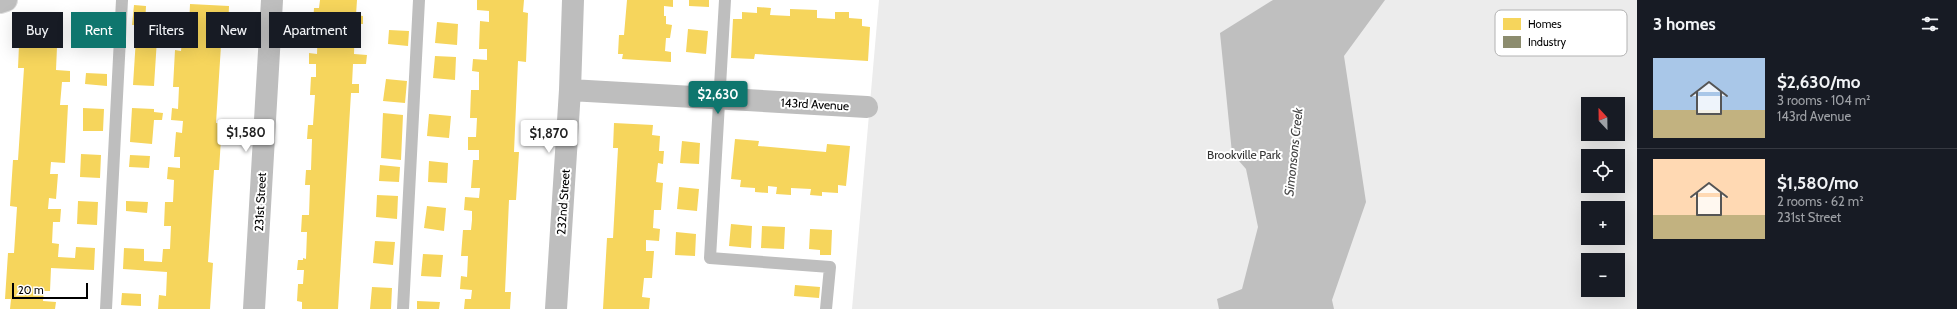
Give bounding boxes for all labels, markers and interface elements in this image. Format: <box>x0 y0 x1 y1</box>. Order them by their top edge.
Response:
legend <box>1495 10 1627 56</box>
chip: Buy <box>12 12 63 48</box>
chip: Rent <box>71 12 126 48</box>
chip: Filters <box>134 12 198 48</box>
chip: New <box>206 12 261 48</box>
chip: Apartment <box>269 12 361 48</box>
icon: filters <box>1919 13 1941 35</box>
text: 3 homes <box>1653 14 1716 34</box>
text: Homes <box>1528 17 1562 31</box>
text: Industry <box>1528 35 1566 49</box>
text: $2,630/mo <box>1777 72 1860 92</box>
icon: home <box>1685 74 1733 122</box>
pin: $2,630 <box>685 81 751 115</box>
text: $2,630 <box>698 86 738 102</box>
text: 3 rooms · 104 m² <box>1777 92 1870 108</box>
street label: 143rd Avenue <box>780 95 850 113</box>
north arrow <box>1581 97 1625 141</box>
map controls <box>1581 97 1625 297</box>
water label: Simonsons Creek <box>1280 107 1306 197</box>
text: 143rd Avenue <box>1777 108 1851 124</box>
pin: $1,580 <box>213 119 279 153</box>
pin: $1,870 <box>516 120 582 154</box>
text: $1,580 <box>226 124 266 140</box>
text: $1,870 <box>530 125 568 141</box>
park label: Brookville Park <box>1207 147 1282 162</box>
button: locate <box>1581 149 1625 193</box>
street label: 232nd Street <box>553 169 573 235</box>
street label: 231st Street <box>251 172 269 232</box>
text: $1,580/mo <box>1777 173 1858 193</box>
icon: home <box>1685 175 1733 223</box>
text: 2 rooms · 62 m² <box>1777 193 1864 209</box>
button: + <box>1581 201 1625 245</box>
text: 231st Street <box>1777 209 1841 225</box>
button: − <box>1581 253 1625 297</box>
scale bar <box>12 281 88 300</box>
text: 20 m <box>18 283 44 297</box>

